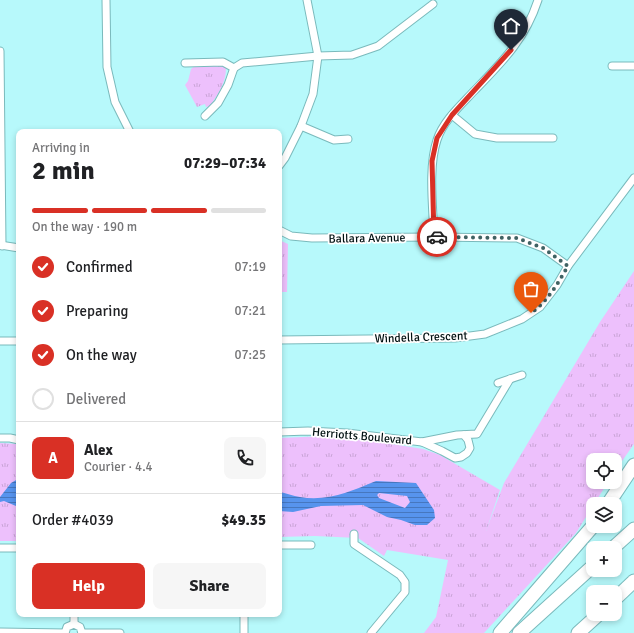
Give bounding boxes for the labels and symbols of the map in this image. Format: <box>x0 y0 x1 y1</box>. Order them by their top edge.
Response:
pin <box>494 9 528 50</box>
courier <box>417 217 457 257</box>
street label: Ballara Avenue <box>328 230 406 247</box>
pin <box>514 272 548 313</box>
street label: Windella Crescent <box>374 328 468 347</box>
street label: Herriotts Boulevard <box>311 425 413 448</box>

